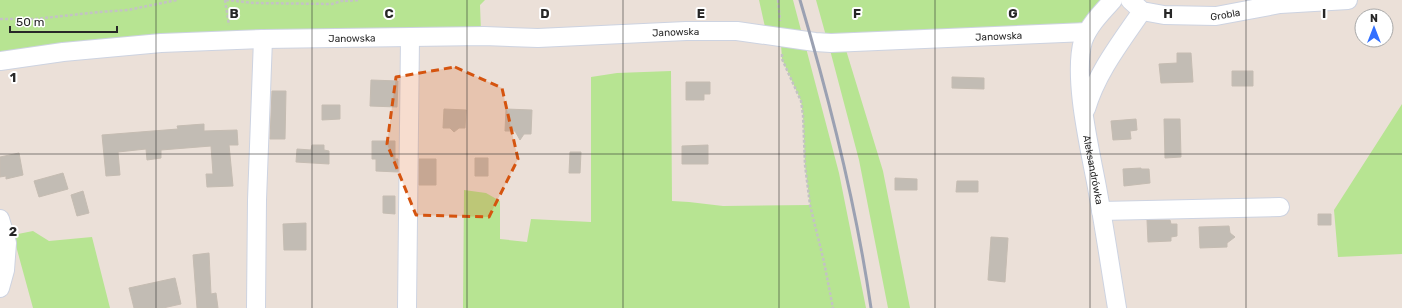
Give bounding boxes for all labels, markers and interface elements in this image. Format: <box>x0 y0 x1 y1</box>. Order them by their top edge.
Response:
text: B <box>229 6 239 21</box>
text: C <box>384 6 394 21</box>
text: D <box>540 6 550 21</box>
text: E <box>697 6 705 21</box>
text: F <box>853 6 861 21</box>
text: G <box>1008 6 1018 21</box>
text: H <box>1163 6 1173 21</box>
text: I <box>1322 6 1326 21</box>
street label: Grobla <box>1210 7 1241 23</box>
scale bar <box>10 8 117 34</box>
north arrow <box>1354 8 1394 48</box>
text: N <box>1370 12 1378 25</box>
text: 50 m <box>16 15 44 29</box>
street label: Janowska <box>652 26 699 40</box>
street label: Janowska <box>975 30 1023 44</box>
street label: Janowska <box>328 32 376 45</box>
text: 1 <box>10 70 16 85</box>
street label: Aleksandrówka <box>1080 134 1105 205</box>
text: 2 <box>9 224 17 239</box>

